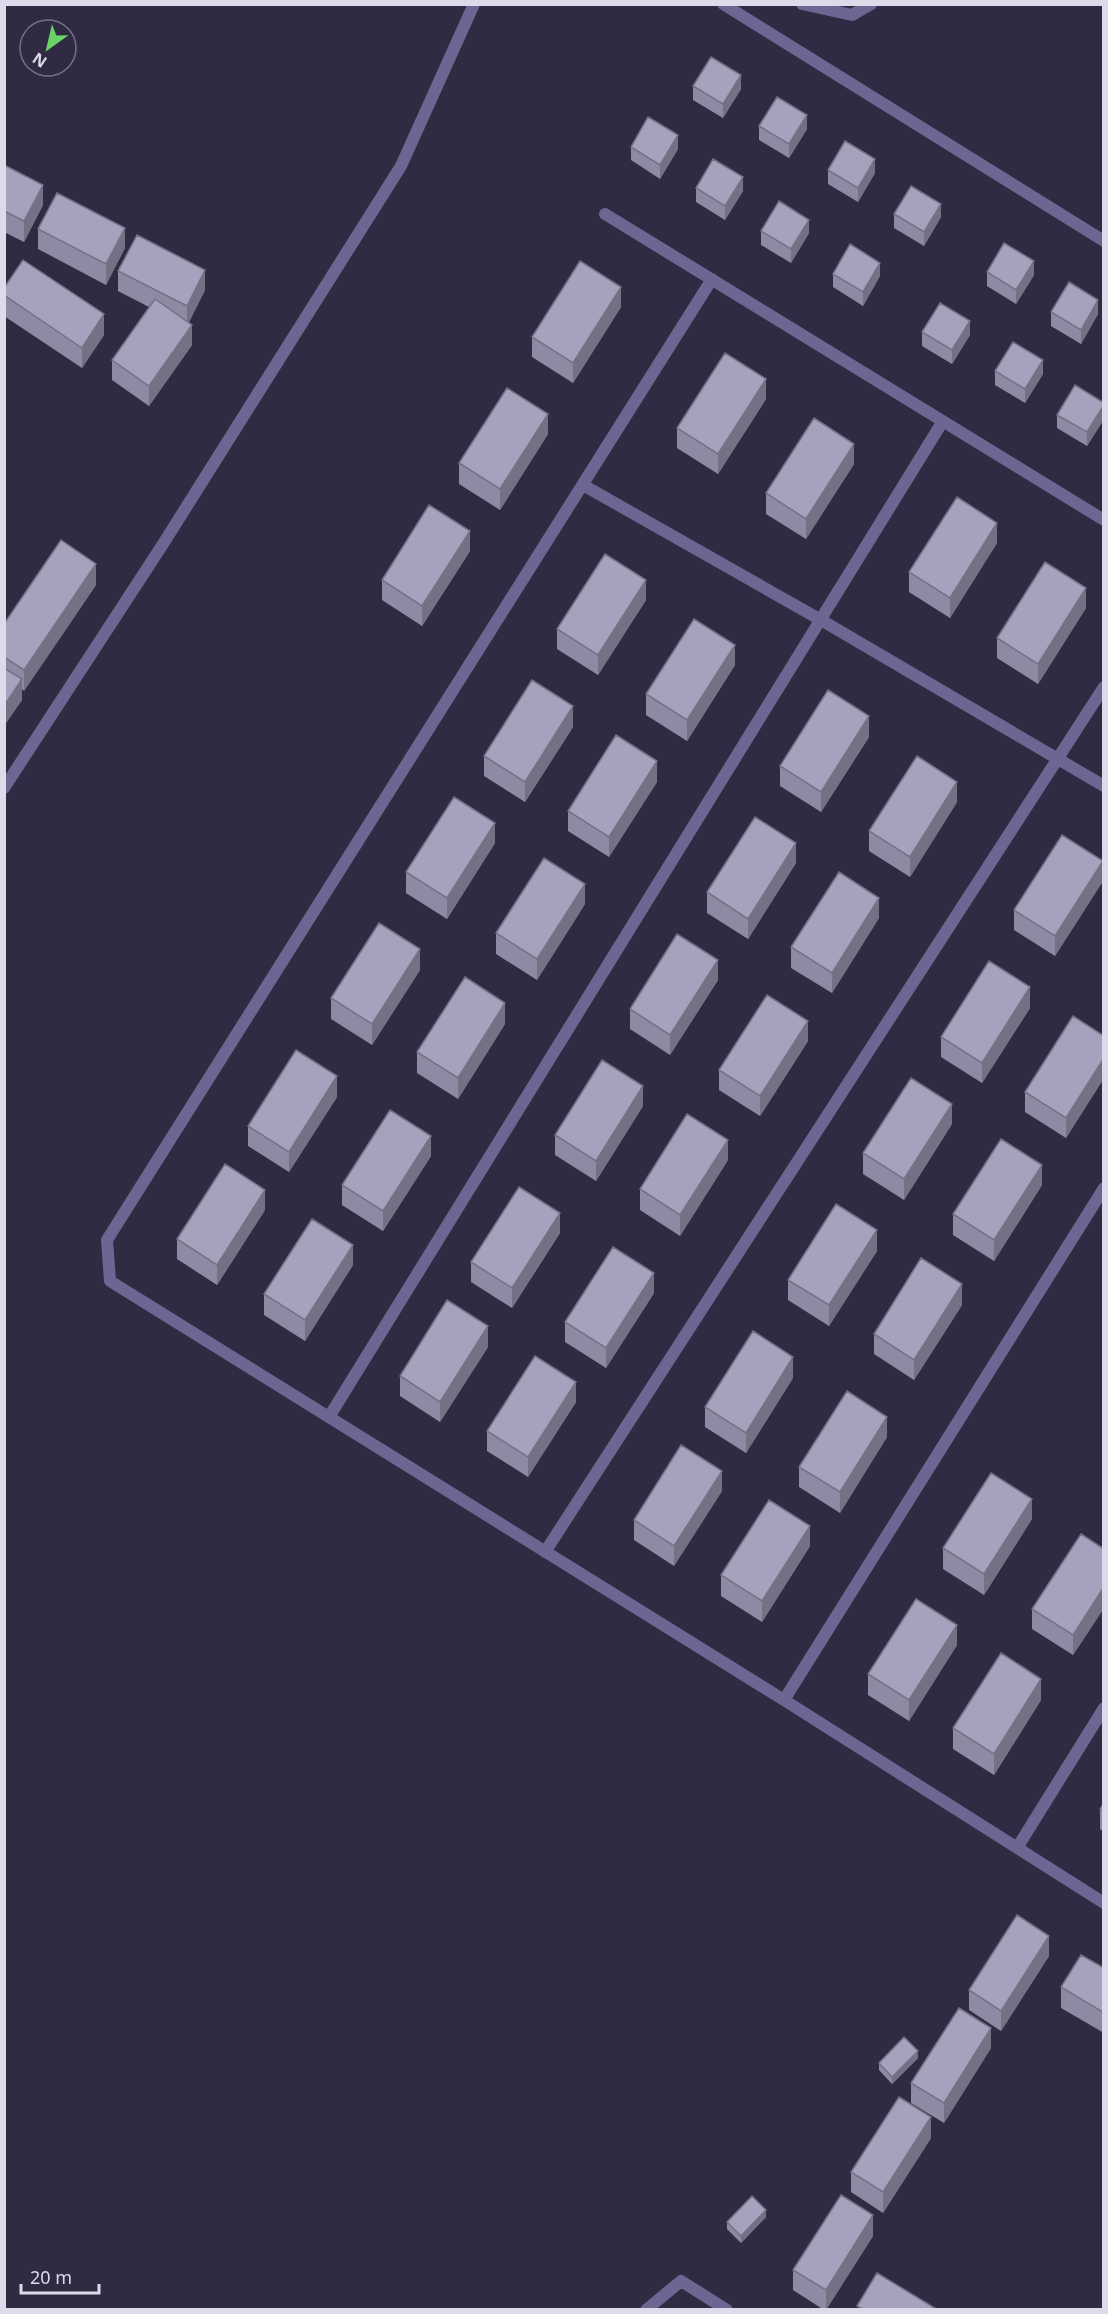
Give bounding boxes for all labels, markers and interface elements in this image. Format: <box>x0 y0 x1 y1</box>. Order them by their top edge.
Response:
north arrow <box>18 18 78 78</box>
text: N <box>28 48 51 73</box>
scale bar <box>21 2257 99 2295</box>
text: 20 m <box>30 2265 72 2289</box>

